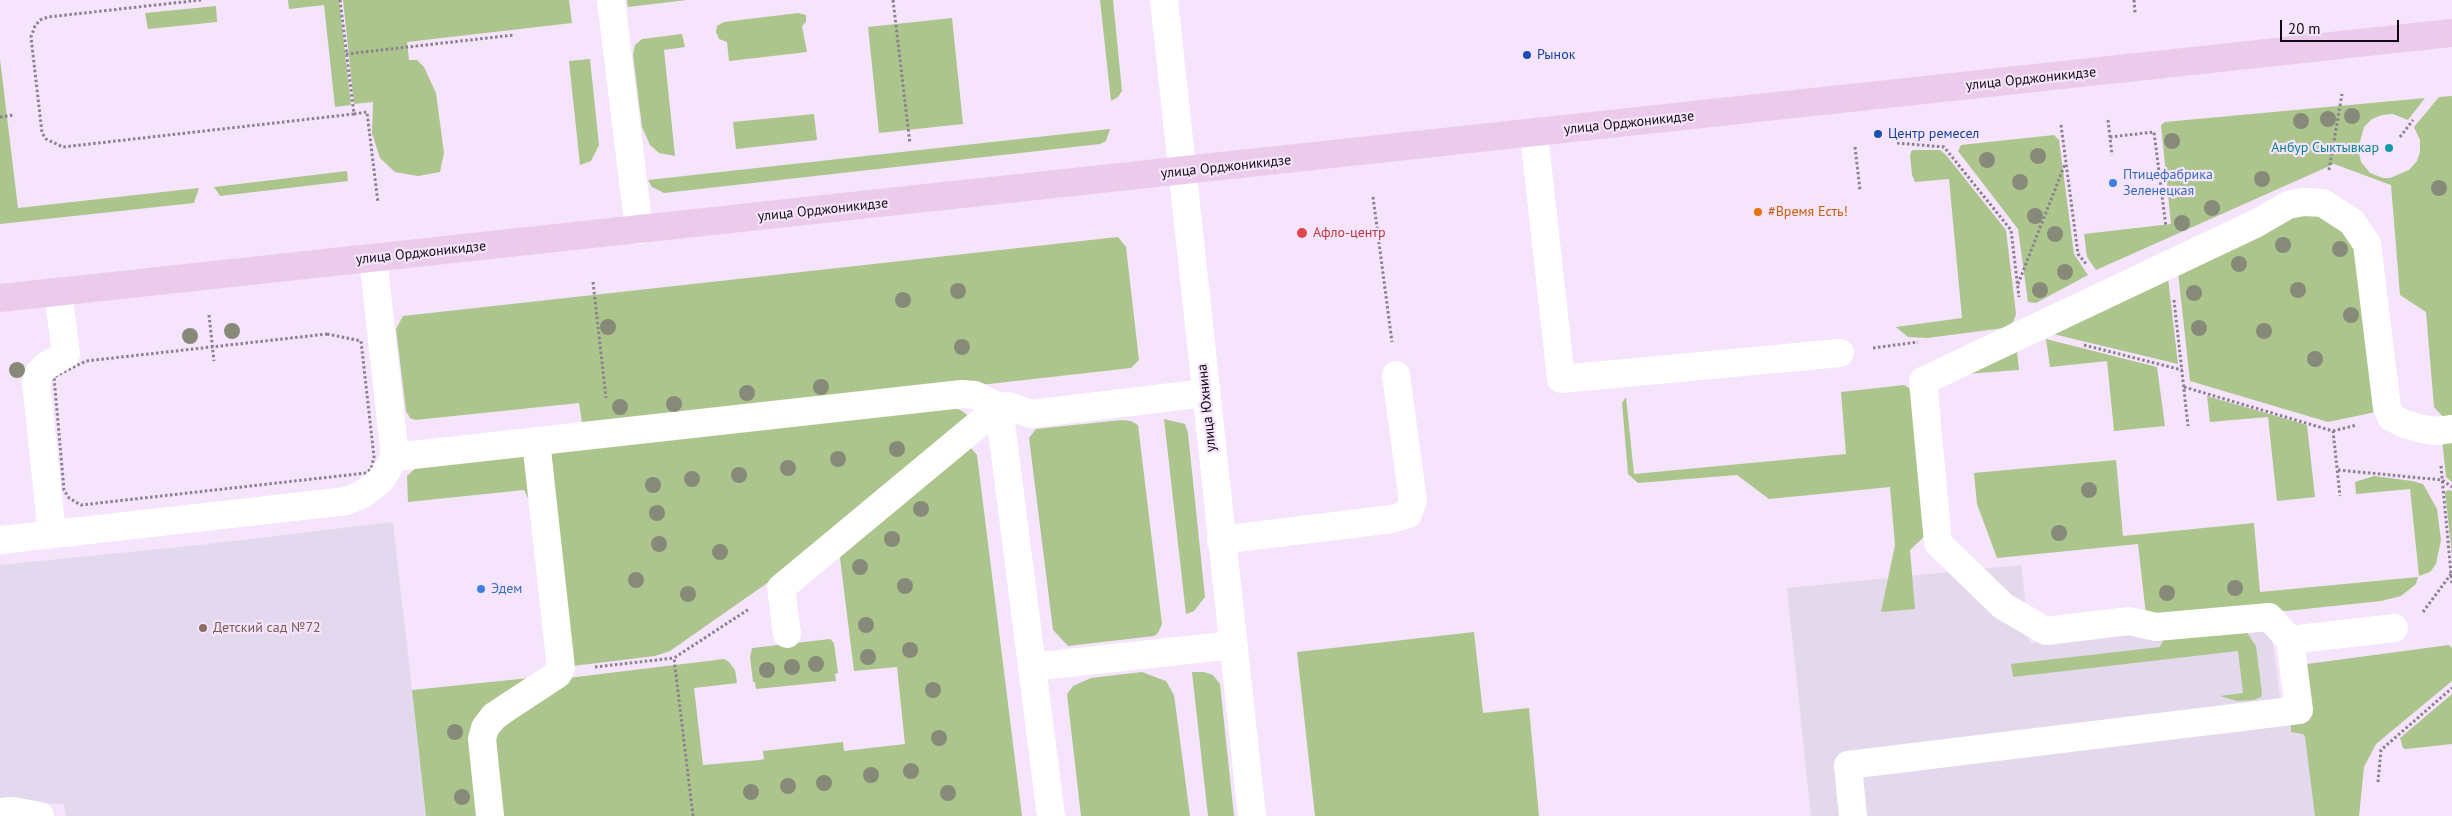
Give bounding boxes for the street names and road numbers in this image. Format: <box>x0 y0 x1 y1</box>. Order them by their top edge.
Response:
street label: улица Орджоникидзе <box>1965 64 2097 94</box>
street label: улица Орджоникидзе <box>1563 108 1695 138</box>
street label: улица Орджоникидзе <box>1160 152 1292 182</box>
street label: улица Орджоникидзе <box>757 195 889 225</box>
street label: улица Орджоникидзе <box>355 238 487 268</box>
street label: улица Юхнина <box>1194 363 1220 453</box>

